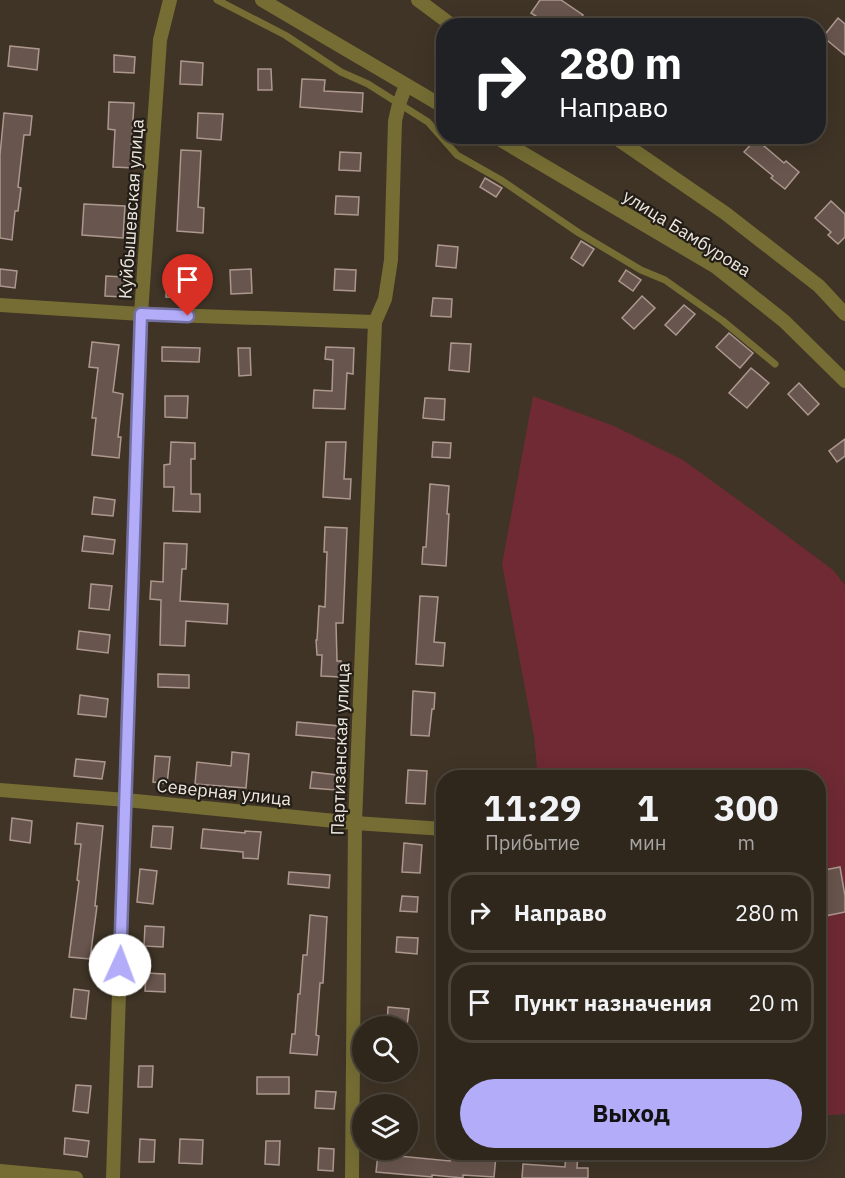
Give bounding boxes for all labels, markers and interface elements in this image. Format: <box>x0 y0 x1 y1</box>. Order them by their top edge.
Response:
text: 280 m <box>559 36 682 91</box>
icon: right <box>460 42 538 120</box>
text: Направо <box>559 89 668 124</box>
street label: Куйбышевская улица <box>113 118 149 300</box>
street label: улица Бамбурова <box>619 184 756 282</box>
pin <box>162 254 213 316</box>
icon: arrive <box>171 263 204 296</box>
street label: Партизанская улица <box>325 662 355 836</box>
street label: Северная улица <box>155 773 293 811</box>
text: 11:29 <box>483 784 582 831</box>
text: 1 <box>637 784 659 831</box>
text: 300 <box>714 784 779 831</box>
text: Прибытие <box>485 829 580 856</box>
text: мин <box>629 829 666 856</box>
text: m <box>737 829 755 856</box>
icon: right <box>463 896 496 929</box>
text: Направо <box>514 898 607 927</box>
text: 280 m <box>735 898 799 927</box>
position arrow <box>88 933 152 997</box>
icon: arrive <box>463 986 496 1019</box>
text: Пункт назначения <box>514 988 712 1017</box>
text: 20 m <box>748 988 799 1017</box>
map controls <box>352 1016 418 1160</box>
button: search <box>352 1016 418 1082</box>
button: Выход <box>460 1079 802 1148</box>
button: layers <box>352 1094 418 1160</box>

